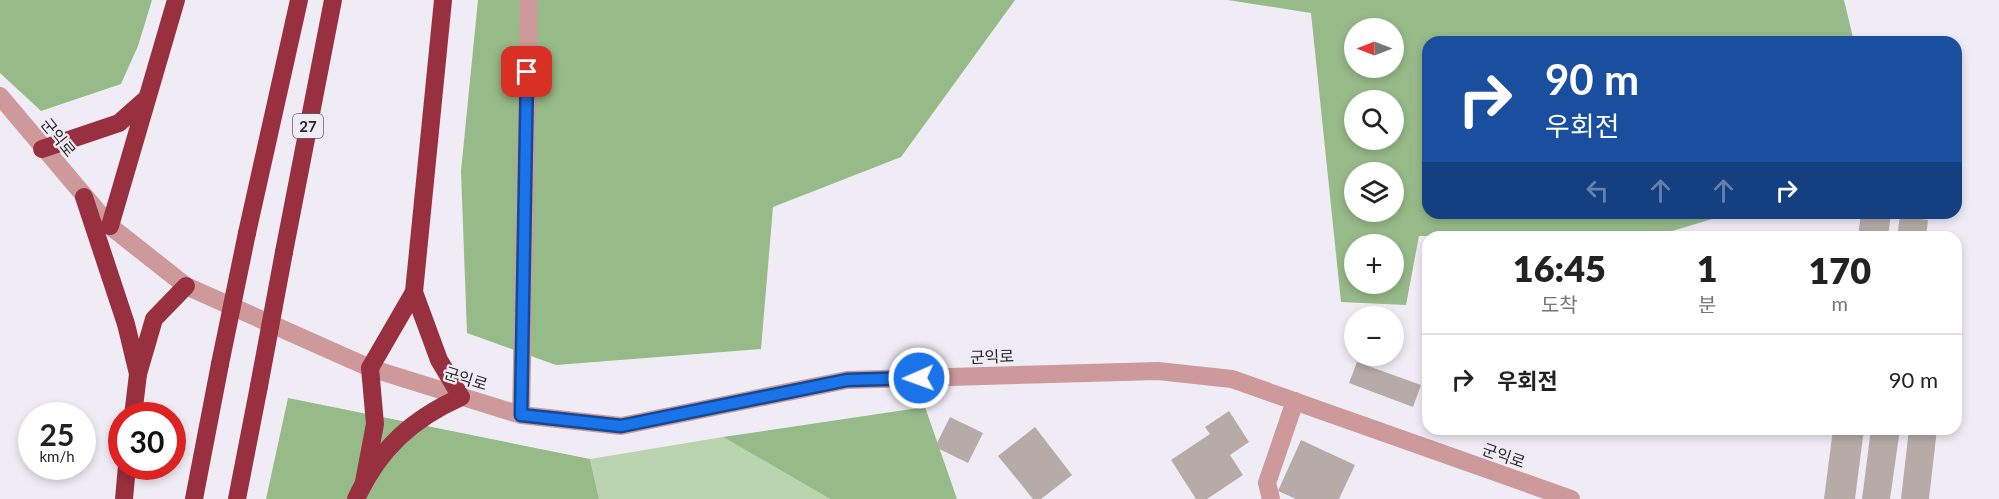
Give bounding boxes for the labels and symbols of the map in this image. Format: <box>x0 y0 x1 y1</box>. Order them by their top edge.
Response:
north arrow <box>1344 18 1404 78</box>
pin <box>501 46 552 97</box>
street label: 군익로 <box>38 114 80 160</box>
road number: 27 <box>293 114 323 138</box>
position arrow <box>887 346 951 410</box>
street label: 군익로 <box>970 346 1015 366</box>
street label: 군익로 <box>442 362 490 394</box>
speed limit sign: 30 <box>108 402 186 480</box>
street label: 군익로 <box>1480 439 1528 471</box>

